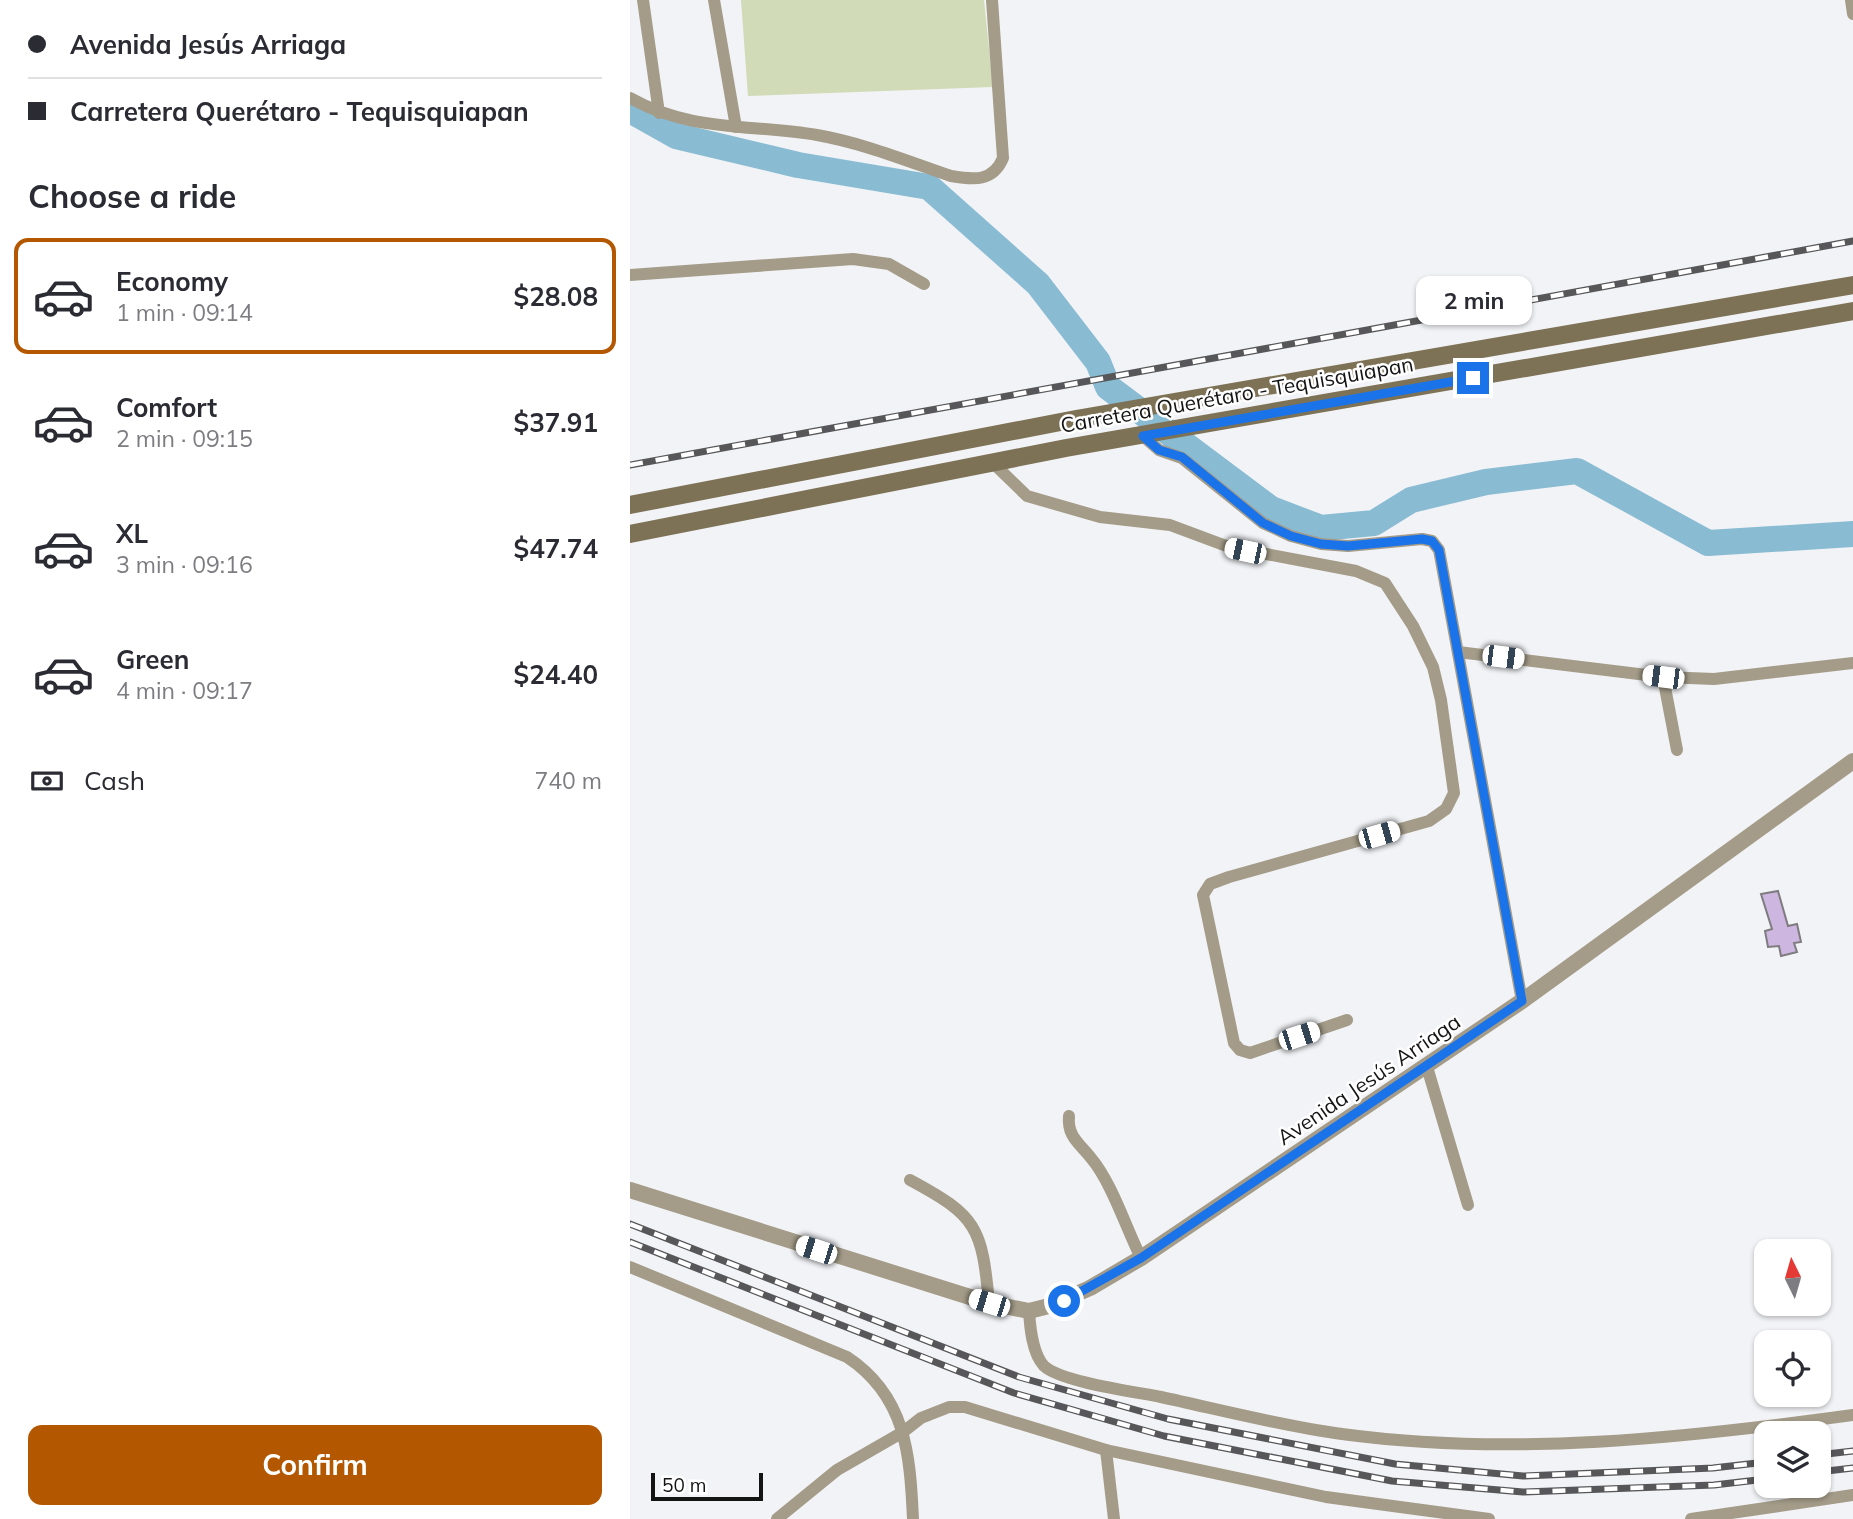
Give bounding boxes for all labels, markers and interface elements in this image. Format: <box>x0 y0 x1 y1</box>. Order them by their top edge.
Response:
text: Avenida Jesús Arriaga <box>70 28 346 61</box>
text: Carretera Querétaro - Tequisquiapan <box>70 95 529 128</box>
text: Choose a ride <box>28 176 236 216</box>
icon: car <box>32 265 95 328</box>
text: Economy <box>116 265 228 298</box>
callout: 2 min <box>1415 276 1531 326</box>
text: $28.08 <box>514 280 598 313</box>
text: 2 min <box>1444 286 1504 315</box>
text: 1 min · 09:14 <box>116 298 253 327</box>
street label: Carretera Querétaro - Tequisquiapan <box>1058 350 1415 438</box>
route end <box>1457 362 1489 394</box>
icon: car <box>32 391 95 454</box>
text: Comfort <box>116 391 217 424</box>
text: $37.91 <box>514 406 598 439</box>
text: 2 min · 09:15 <box>116 424 253 453</box>
icon: car <box>32 517 95 580</box>
text: XL <box>116 517 148 550</box>
text: $47.74 <box>514 532 598 565</box>
car <box>1223 536 1268 566</box>
text: 3 min · 09:16 <box>116 550 253 579</box>
icon: car <box>32 643 95 706</box>
text: Green <box>116 643 189 676</box>
car <box>1481 644 1526 670</box>
text: $24.40 <box>514 658 598 691</box>
car <box>1641 664 1686 690</box>
text: 4 min · 09:17 <box>116 676 253 705</box>
icon: cash <box>28 762 66 800</box>
text: Cash <box>84 764 145 797</box>
text: 740 m <box>534 766 602 795</box>
car <box>1356 819 1403 851</box>
street label: Avenida Jesús Arriaga <box>1272 1008 1465 1150</box>
car <box>1276 1020 1323 1052</box>
car <box>793 1234 840 1266</box>
north arrow <box>1754 1239 1830 1316</box>
map controls <box>1754 1239 1831 1498</box>
route start <box>1048 1285 1080 1317</box>
car <box>966 1287 1013 1319</box>
button: locate <box>1754 1330 1831 1407</box>
button: layers <box>1754 1421 1831 1498</box>
button: Confirm <box>28 1425 602 1505</box>
scale bar <box>651 1470 763 1502</box>
text: 50 m <box>662 1473 706 1497</box>

